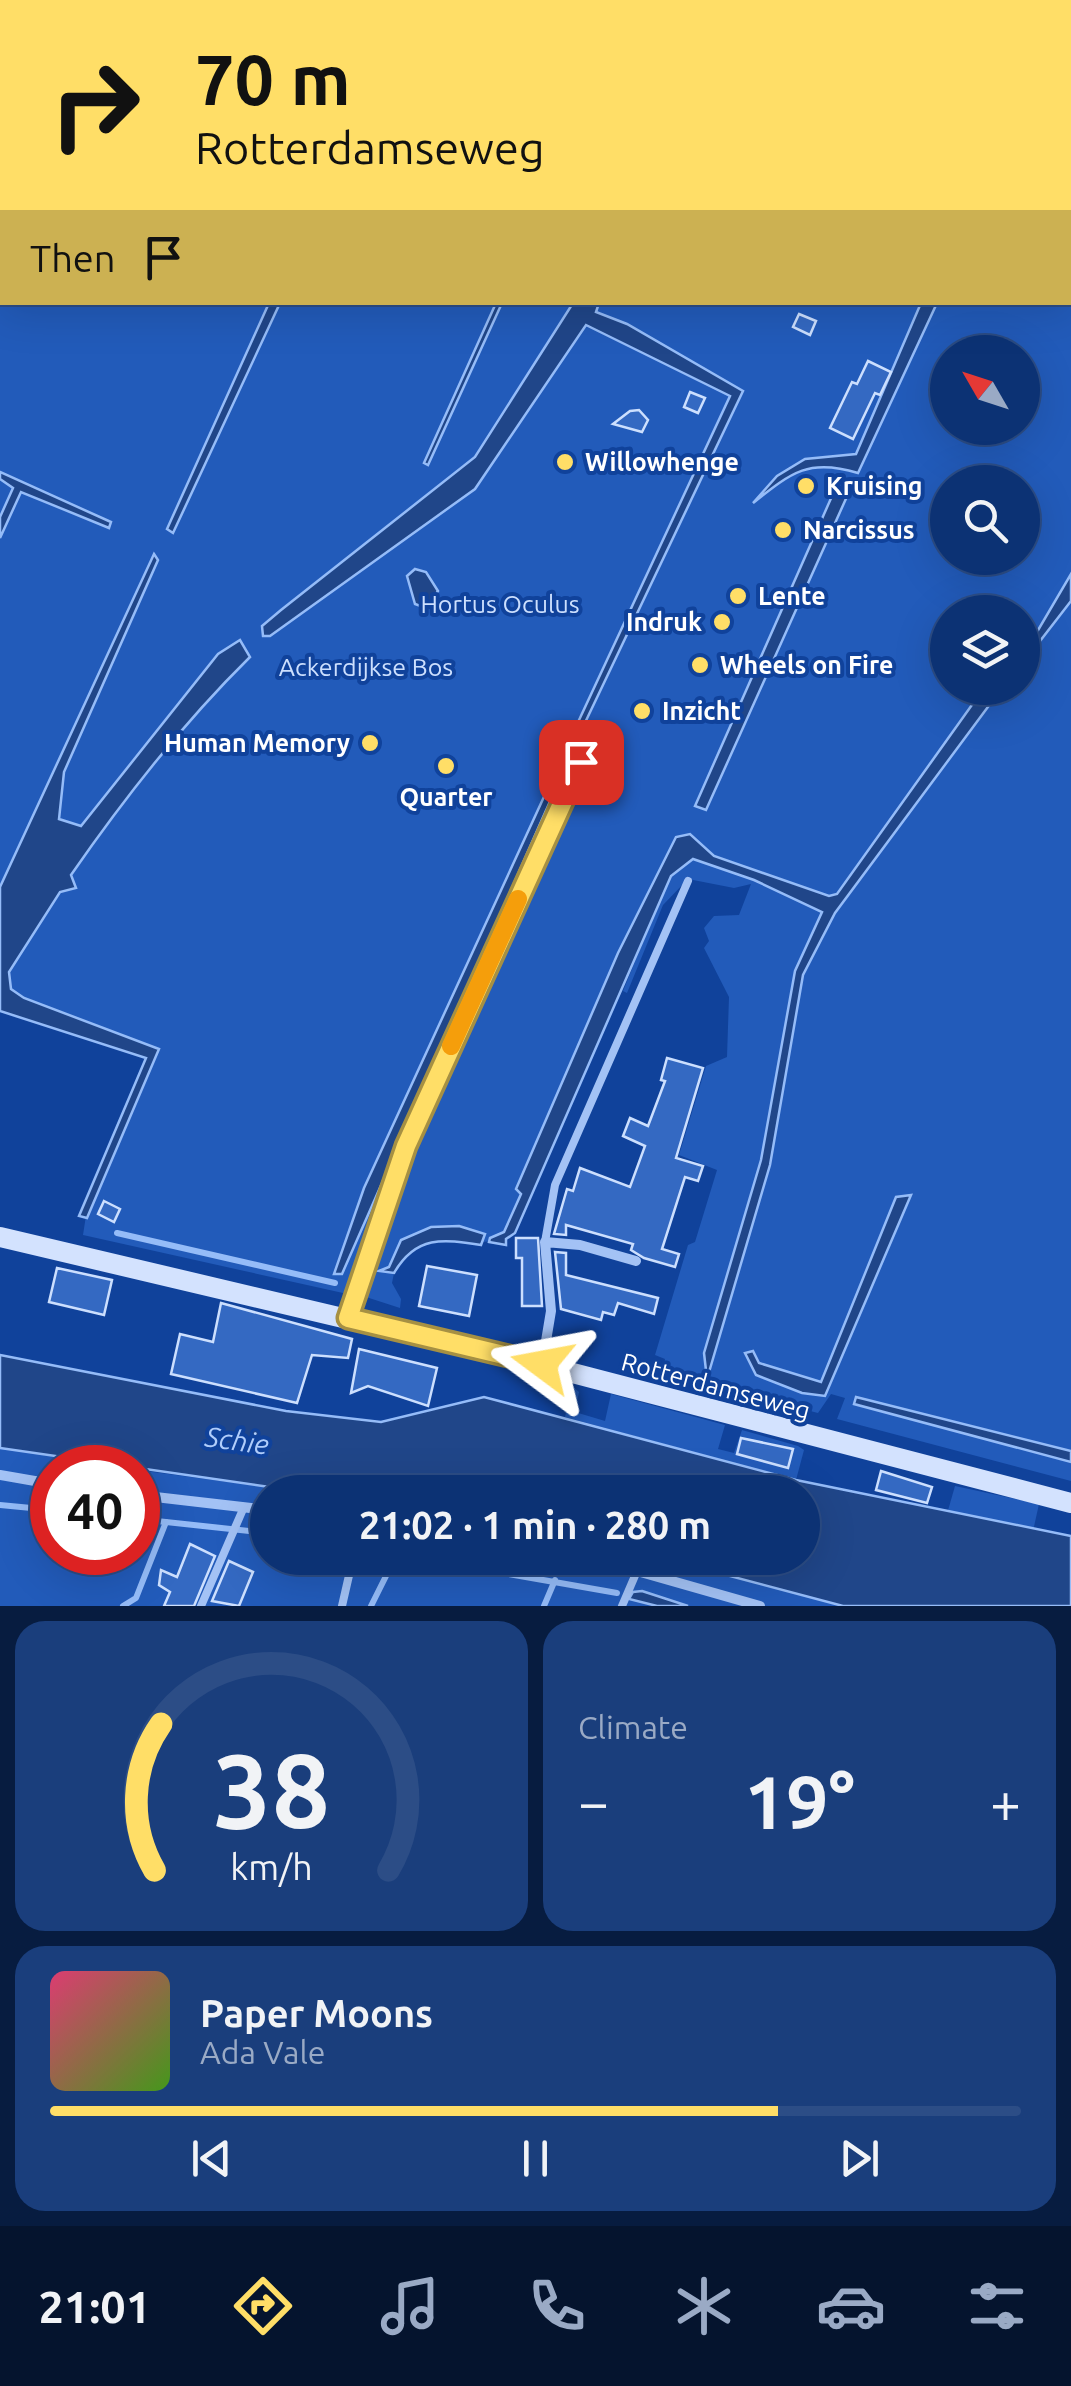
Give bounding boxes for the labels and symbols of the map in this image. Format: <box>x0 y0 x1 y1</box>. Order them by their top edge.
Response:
north arrow <box>930 335 1040 445</box>
place label: Willowhenge <box>585 448 739 476</box>
marker: Willowhenge <box>554 451 576 473</box>
place label: Kruising <box>826 472 923 500</box>
marker: Kruising <box>795 475 817 497</box>
place label: Narcissus <box>803 516 915 544</box>
marker: Narcissus <box>772 519 794 541</box>
place label: Lente <box>758 582 826 610</box>
marker: Lente <box>727 585 749 607</box>
park label: Hortus Oculus <box>420 590 580 618</box>
place label: Indruk <box>626 608 702 636</box>
marker: Indruk <box>711 611 733 633</box>
place label: Wheels on Fire <box>720 651 893 679</box>
park label: Ackerdijkse Bos <box>279 653 453 681</box>
marker: Wheels on Fire <box>689 654 711 676</box>
place label: Inzicht <box>662 697 741 725</box>
marker: Inzicht <box>631 700 653 722</box>
pin <box>539 720 624 805</box>
place label: Human Memory <box>164 729 350 757</box>
marker: Human Memory <box>359 732 381 754</box>
marker: Quarter <box>435 755 457 777</box>
place label: Quarter <box>399 783 493 811</box>
position arrow <box>490 1312 594 1416</box>
street label: Rotterdamseweg <box>619 1347 813 1425</box>
water label: Schie <box>202 1420 271 1460</box>
speed limit sign: 40 <box>30 1445 160 1575</box>

